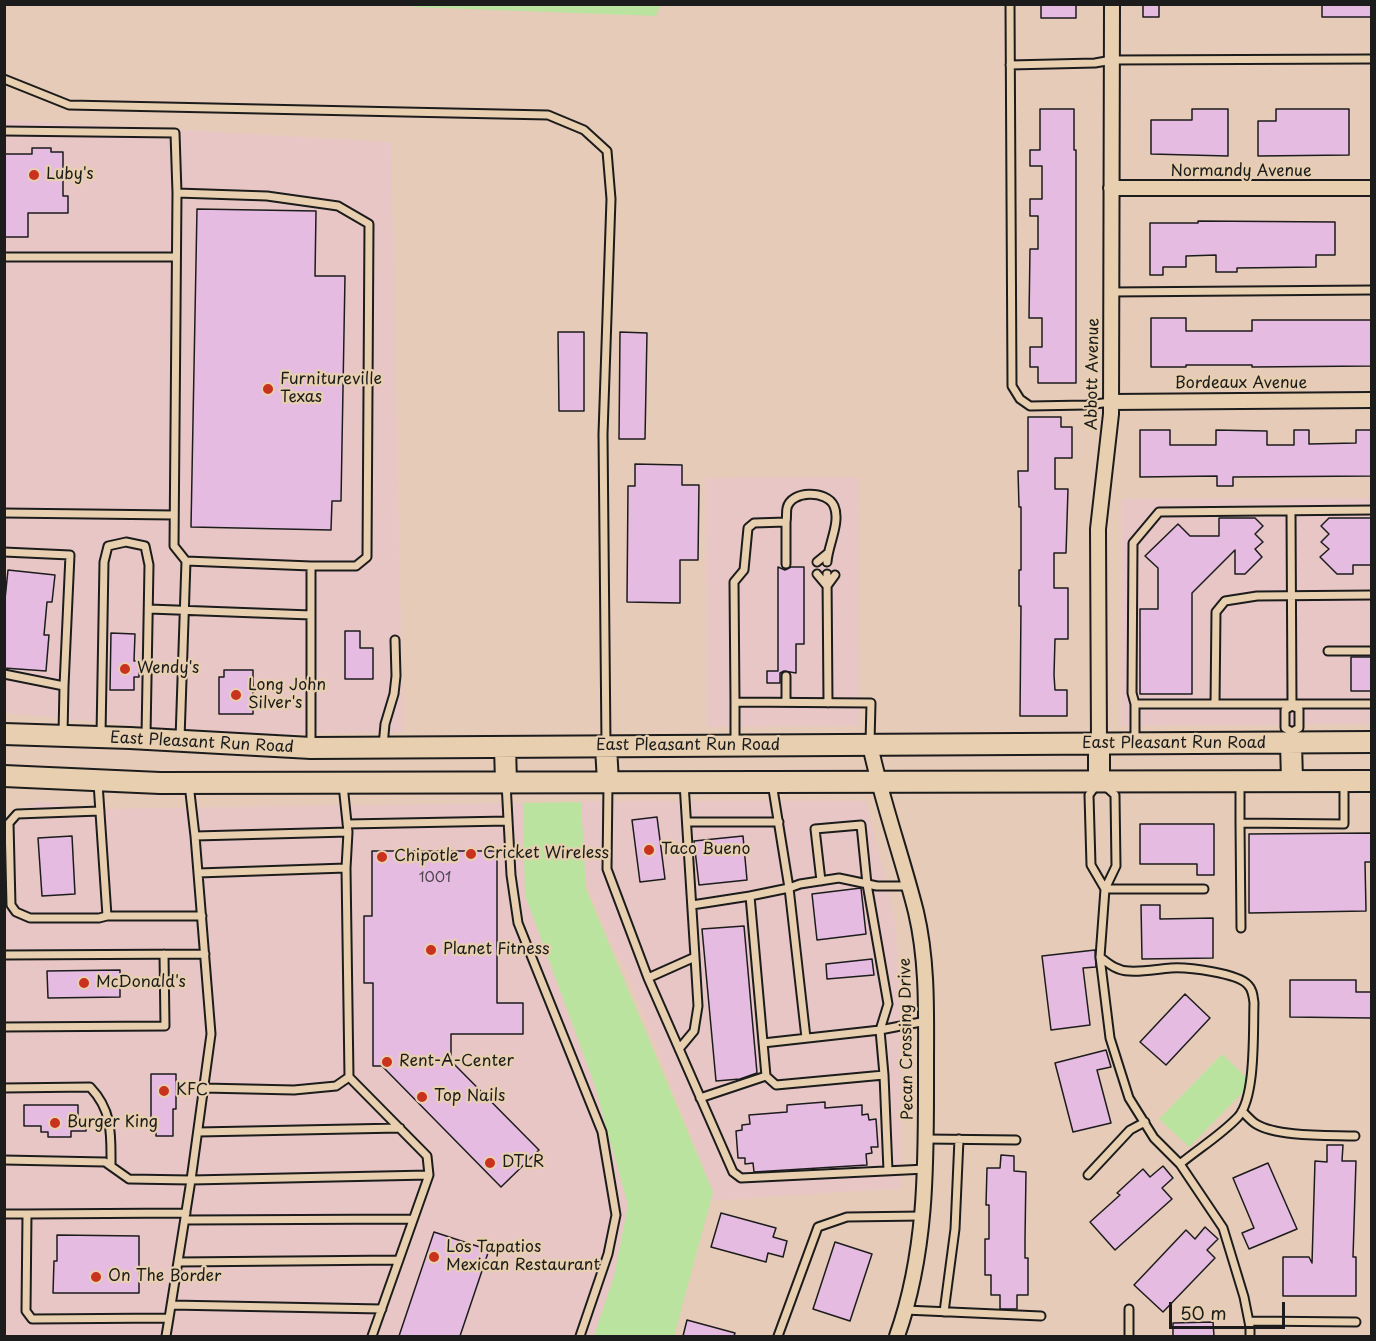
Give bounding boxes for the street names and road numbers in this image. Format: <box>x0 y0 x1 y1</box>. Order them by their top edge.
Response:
street label: Normandy Avenue <box>1170 162 1312 182</box>
street label: Abbott Avenue <box>1082 318 1104 430</box>
street label: Bordeaux Avenue <box>1175 374 1307 394</box>
street label: East Pleasant Run Road <box>110 729 294 757</box>
street label: East Pleasant Run Road <box>1082 734 1266 754</box>
street label: East Pleasant Run Road <box>596 736 780 756</box>
street label: Pecan Crossing Drive <box>896 958 918 1120</box>

